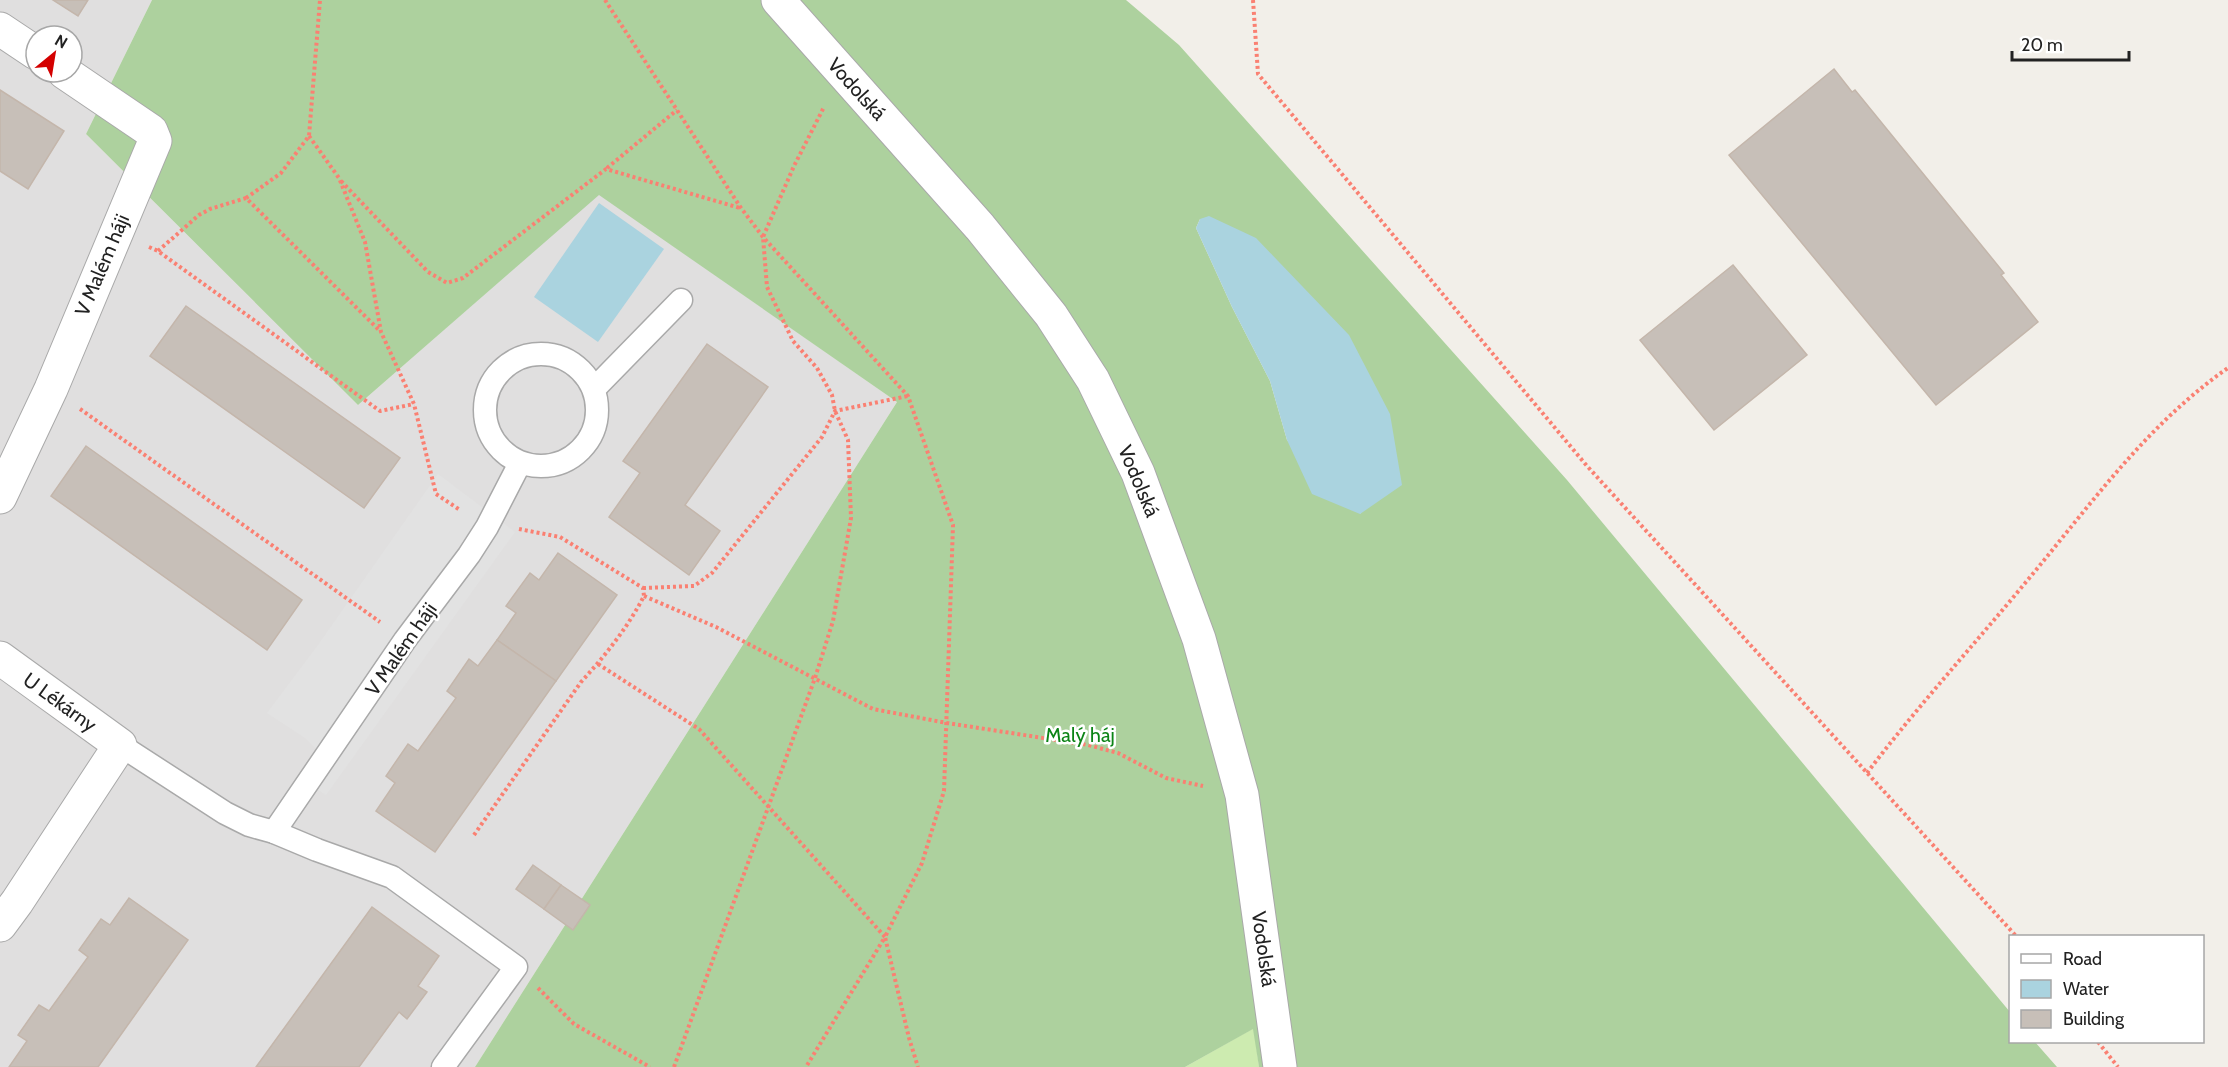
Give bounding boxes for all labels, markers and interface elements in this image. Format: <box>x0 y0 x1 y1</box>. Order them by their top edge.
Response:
north arrow <box>24 24 84 84</box>
scale bar <box>2012 24 2129 62</box>
text: N <box>52 30 71 52</box>
text: 20 m <box>2021 34 2063 56</box>
street label: Vodolská <box>823 53 891 125</box>
street label: V Malém háji <box>70 210 134 320</box>
street label: Vodolská <box>1113 442 1165 521</box>
street label: V Malém háji <box>360 598 442 700</box>
street label: U Lékárny <box>19 667 101 737</box>
park label: Malý háj <box>1045 723 1115 747</box>
street label: Vodolská <box>1247 910 1281 988</box>
legend <box>2009 935 2204 1043</box>
text: Road <box>2063 948 2102 970</box>
text: Water <box>2063 978 2109 1000</box>
text: Building <box>2063 1008 2125 1030</box>

